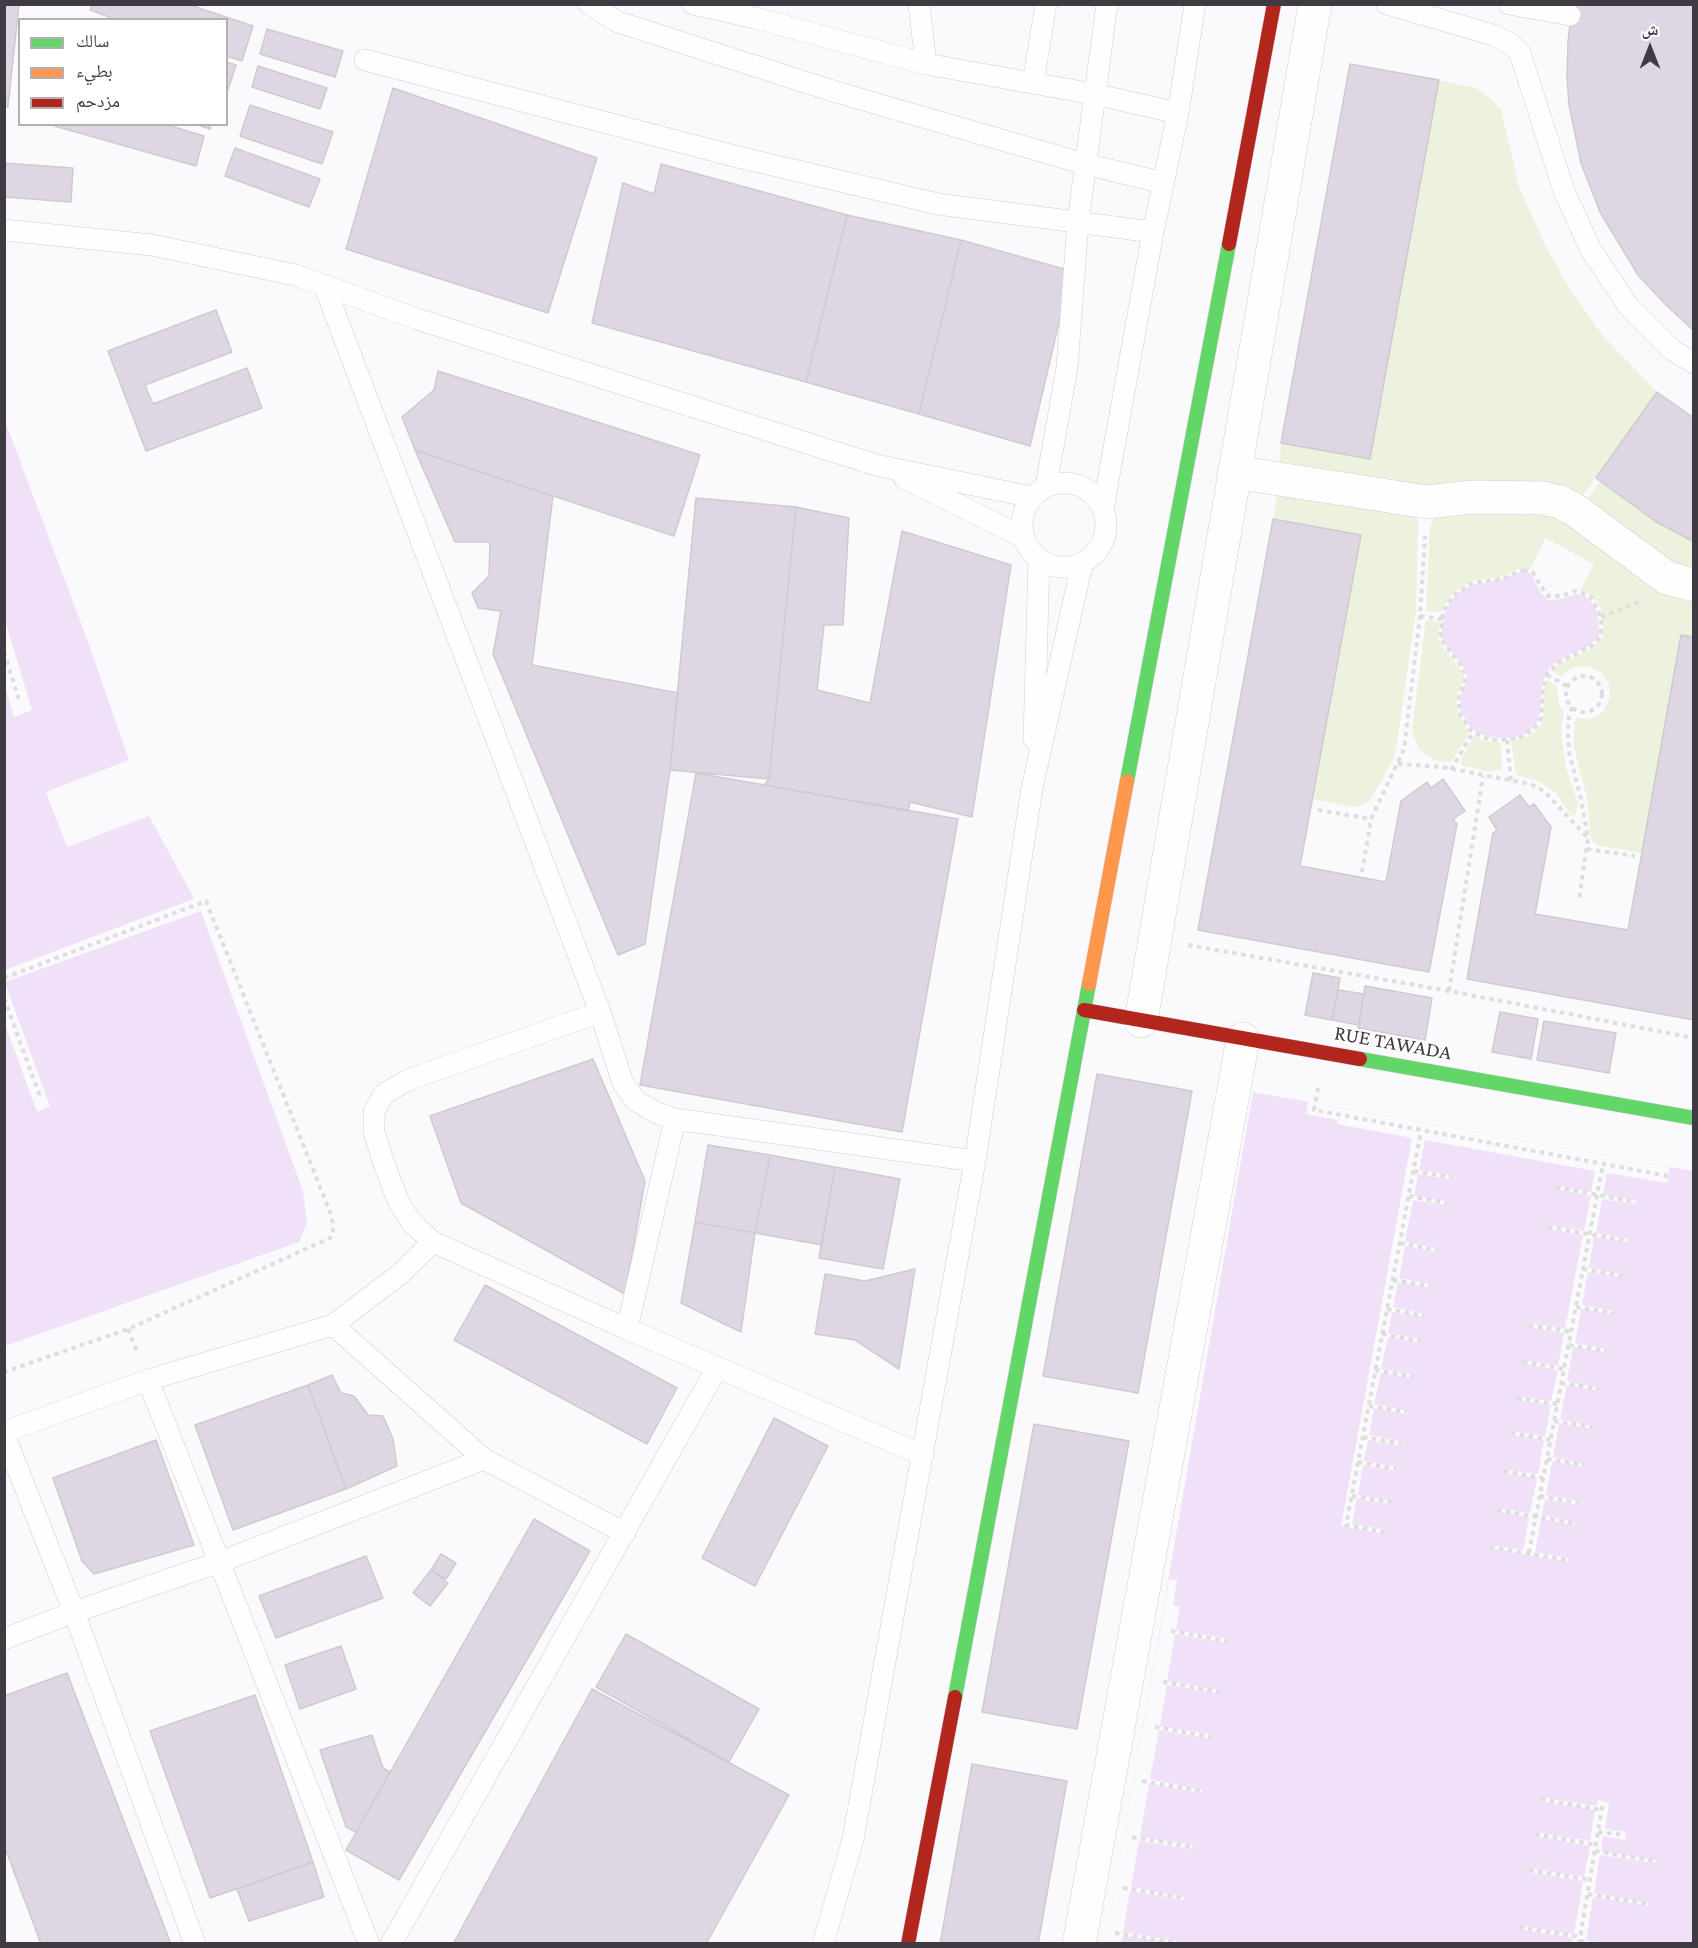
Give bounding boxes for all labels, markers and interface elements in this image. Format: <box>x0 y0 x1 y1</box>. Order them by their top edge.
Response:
legend <box>18 18 228 126</box>
north arrow <box>1620 18 1680 78</box>
text: ش <box>1642 21 1658 38</box>
text: سالك <box>76 31 109 51</box>
text: بطيء <box>76 61 113 81</box>
text: مزدحم <box>76 91 120 111</box>
street label: RUE TAWADA <box>1332 1020 1454 1066</box>

